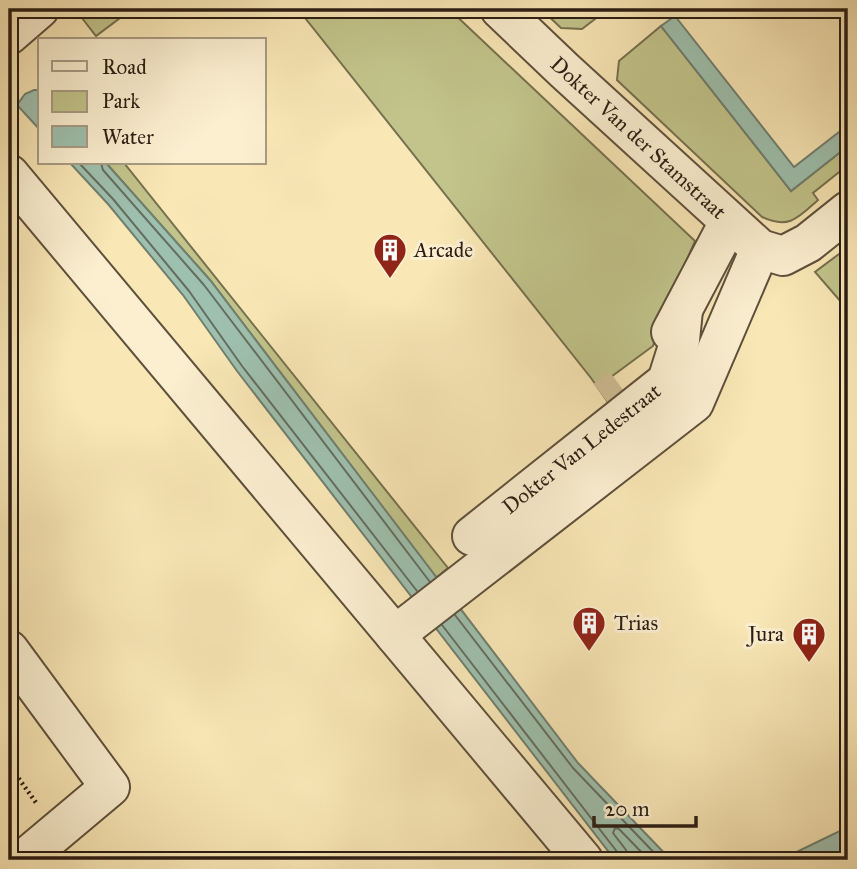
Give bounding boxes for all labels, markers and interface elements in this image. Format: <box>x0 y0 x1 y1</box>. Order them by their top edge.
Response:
legend <box>38 38 266 164</box>
street label: Dokter Van der Stamstraat <box>545 51 732 225</box>
text: Road <box>102 54 147 80</box>
text: Park <box>102 88 140 114</box>
text: Water <box>102 124 154 150</box>
building icon: Arcade <box>371 231 409 280</box>
place label: Arcade <box>413 237 473 263</box>
street label: Dokter Van Ledestraat <box>497 378 666 520</box>
building icon: Trias <box>570 604 608 653</box>
place label: Trias <box>614 610 658 636</box>
building icon: Jura <box>790 615 828 664</box>
place label: Jura <box>746 621 784 647</box>
scale bar <box>594 785 696 829</box>
text: 20 m <box>605 796 650 822</box>

